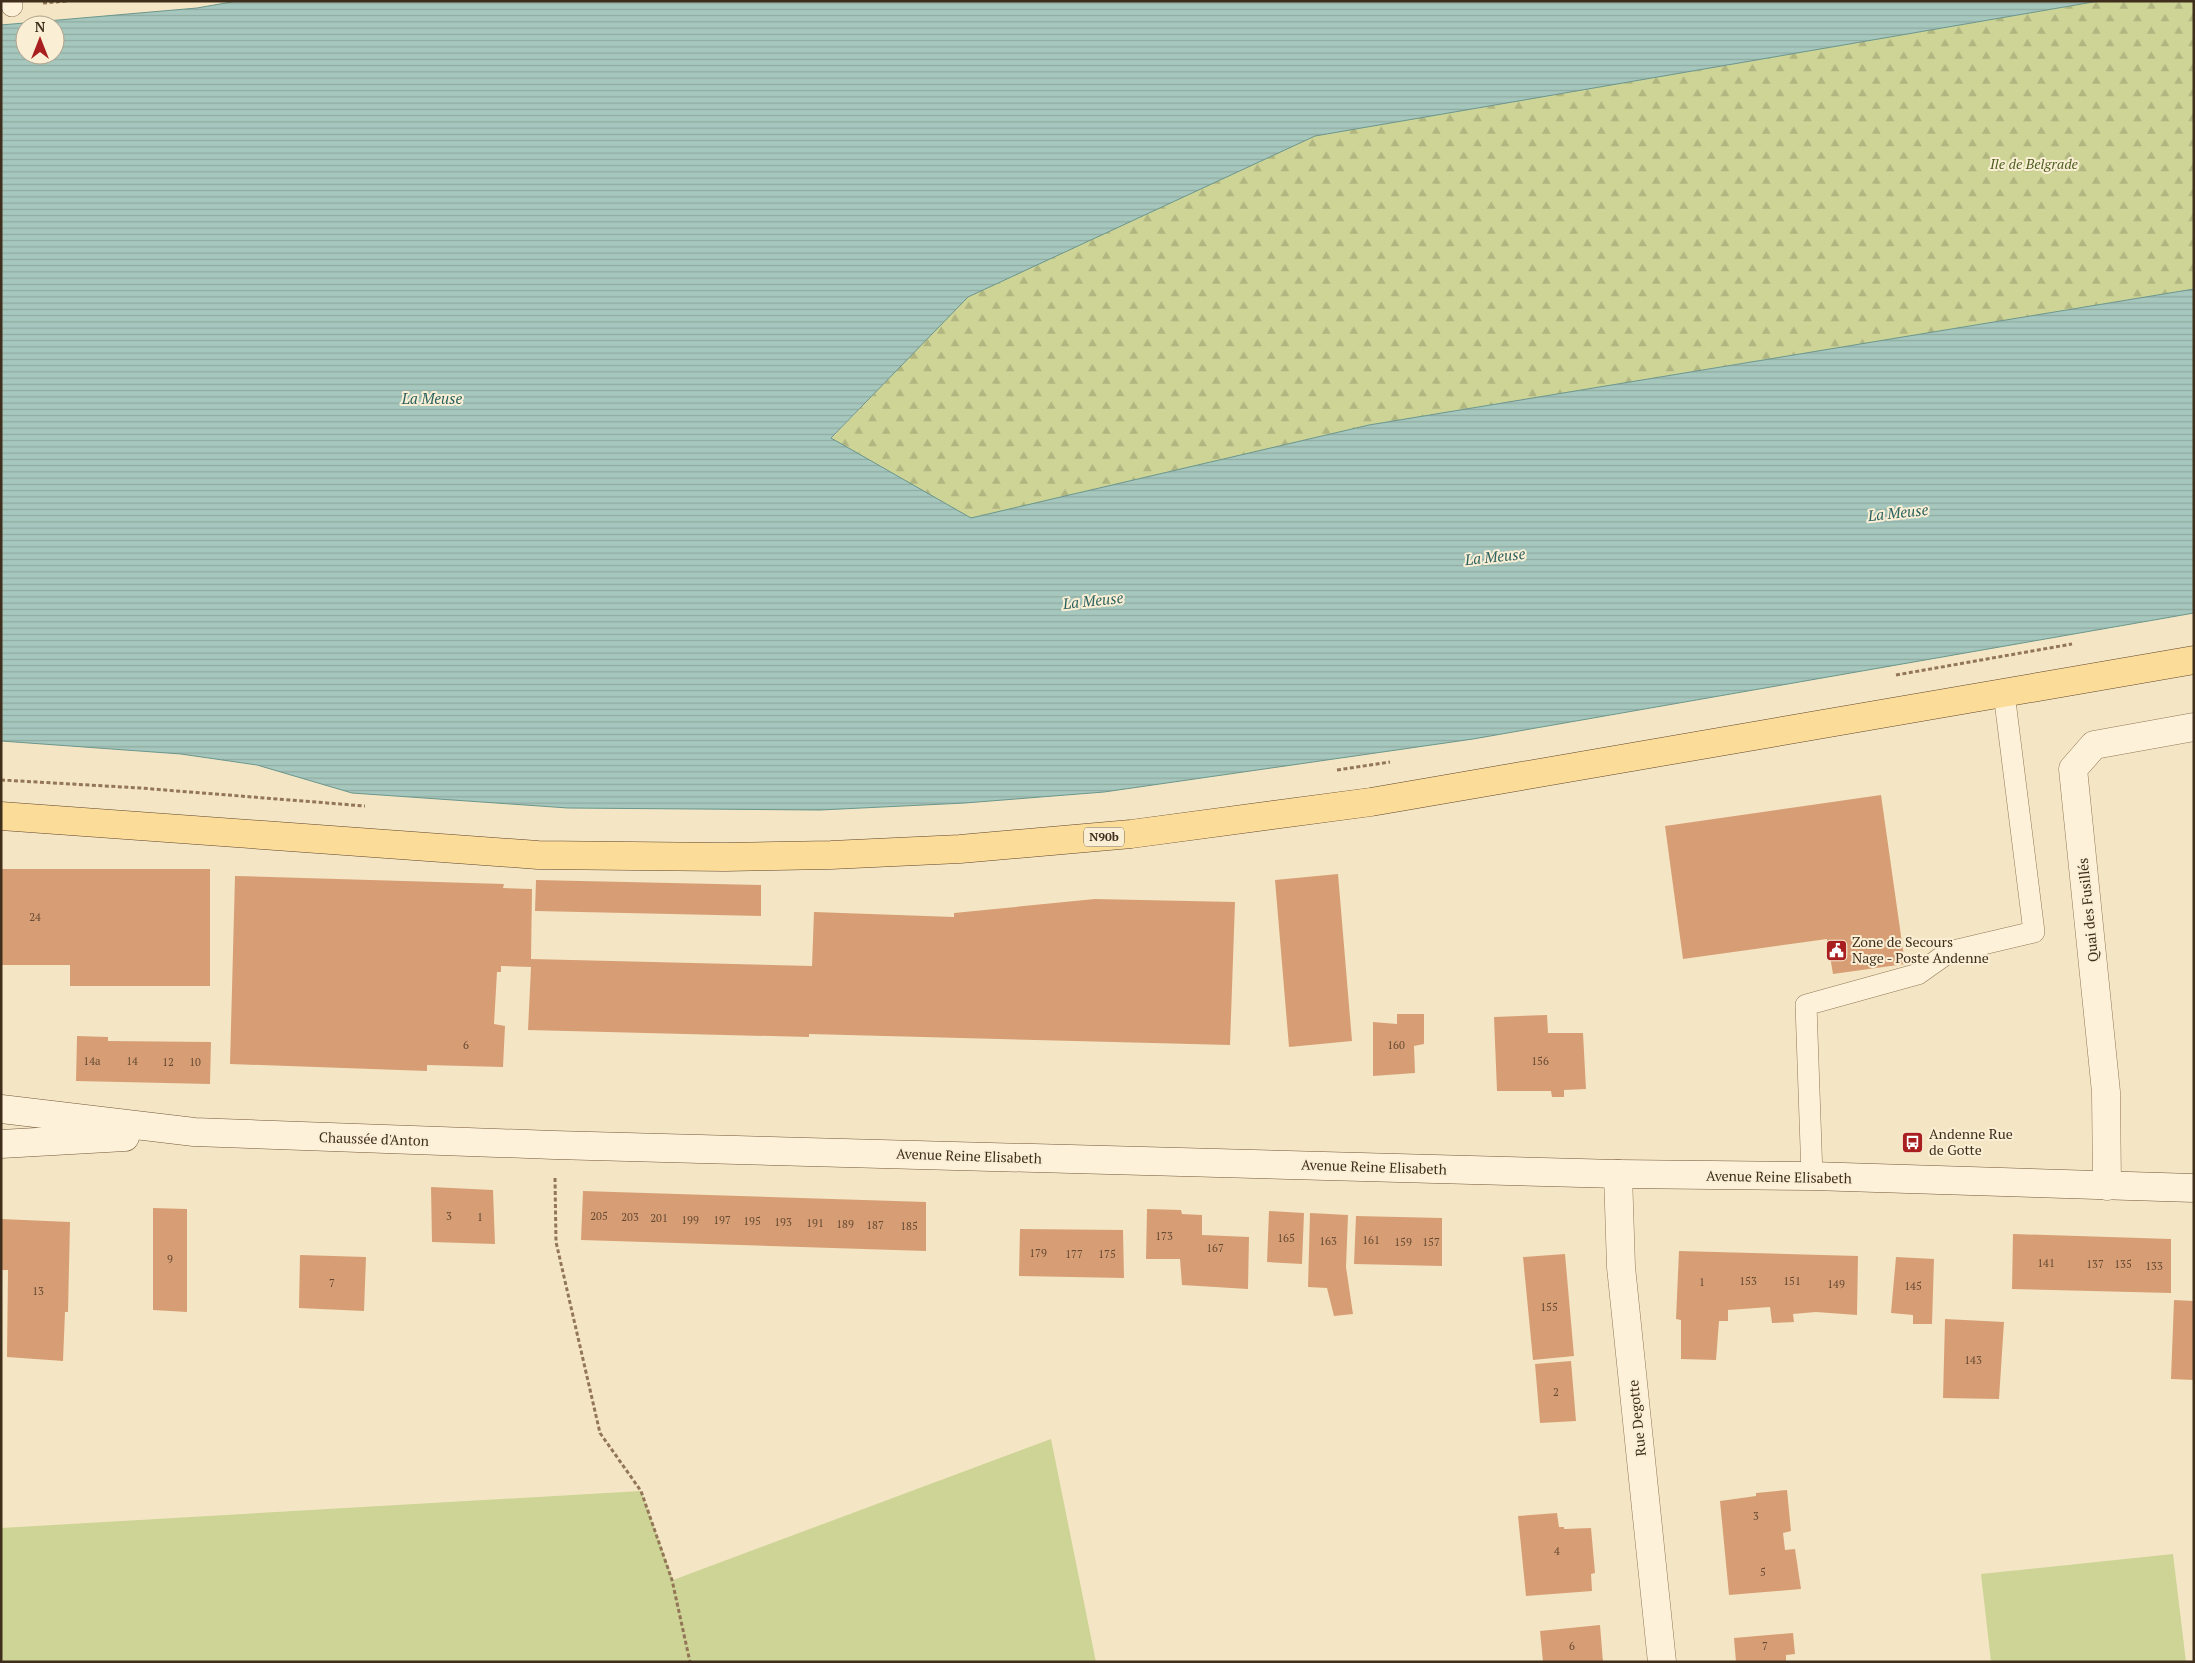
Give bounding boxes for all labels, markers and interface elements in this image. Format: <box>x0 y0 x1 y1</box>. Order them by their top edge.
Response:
north arrow <box>15 15 65 65</box>
text: N <box>35 17 46 36</box>
park label: Ile de Belgrade <box>1989 154 2079 173</box>
water label: La Meuse <box>401 388 462 408</box>
water label: La Meuse <box>1866 499 1929 525</box>
water label: La Meuse <box>1463 543 1526 569</box>
water label: La Meuse <box>1061 587 1124 613</box>
road number: N90b <box>1084 828 1124 846</box>
street label: Quai des Fusillés <box>2073 857 2102 963</box>
house number: 24 <box>29 910 41 924</box>
place label: Zone de Secours Nage - Poste Andenne <box>1852 932 1989 967</box>
public building icon: Zone de Secours Nage - Poste Andenne <box>1824 938 1848 962</box>
house number: 6 <box>463 1038 469 1052</box>
house number: 160 <box>1387 1038 1405 1052</box>
house number: 14a <box>83 1054 101 1068</box>
house number: 14 <box>126 1054 138 1068</box>
house number: 156 <box>1531 1054 1549 1068</box>
house number: 12 <box>162 1055 174 1069</box>
house number: 10 <box>189 1055 201 1069</box>
place label: Andenne Rue de Gotte <box>1929 1124 2013 1159</box>
street label: Chaussée d'Anton <box>319 1127 430 1150</box>
bus stop icon: Andenne Rue de Gotte <box>1901 1130 1925 1154</box>
street label: Avenue Reine Elisabeth <box>896 1143 1042 1168</box>
street label: Avenue Reine Elisabeth <box>1301 1154 1447 1179</box>
street label: Avenue Reine Elisabeth <box>1706 1166 1852 1187</box>
house number: 3 <box>446 1209 452 1223</box>
house number: 205 <box>590 1209 608 1223</box>
house number: 1 <box>477 1210 483 1224</box>
house number: 203 <box>621 1210 639 1224</box>
house number: 201 <box>650 1211 668 1225</box>
house number: 199 <box>681 1213 699 1227</box>
house number: 197 <box>713 1213 731 1227</box>
house number: 195 <box>743 1214 761 1228</box>
house number: 193 <box>774 1215 792 1229</box>
house number: 191 <box>806 1216 824 1230</box>
house number: 189 <box>836 1217 854 1231</box>
house number: 187 <box>866 1218 884 1232</box>
house number: 185 <box>900 1219 918 1233</box>
house number: 173 <box>1155 1229 1173 1243</box>
house number: 165 <box>1277 1231 1295 1245</box>
house number: 161 <box>1362 1233 1380 1247</box>
house number: 163 <box>1319 1234 1337 1248</box>
house number: 159 <box>1394 1235 1412 1249</box>
house number: 157 <box>1422 1235 1440 1249</box>
house number: 167 <box>1206 1241 1224 1255</box>
house number: 179 <box>1029 1246 1047 1260</box>
house number: 177 <box>1065 1247 1083 1261</box>
house number: 175 <box>1098 1247 1116 1261</box>
house number: 9 <box>167 1252 173 1266</box>
house number: 141 <box>2037 1256 2055 1270</box>
house number: 137 <box>2086 1257 2104 1271</box>
house number: 135 <box>2114 1257 2132 1271</box>
house number: 133 <box>2145 1259 2163 1273</box>
house number: 153 <box>1739 1274 1757 1288</box>
house number: 151 <box>1783 1274 1801 1288</box>
house number: 1 <box>1699 1275 1705 1289</box>
house number: 7 <box>329 1276 335 1290</box>
house number: 149 <box>1827 1277 1845 1291</box>
house number: 145 <box>1904 1279 1922 1293</box>
house number: 13 <box>32 1284 44 1298</box>
house number: 155 <box>1540 1300 1558 1314</box>
house number: 143 <box>1964 1353 1982 1367</box>
street label: Rue Degotte <box>1623 1379 1650 1457</box>
house number: 2 <box>1553 1385 1559 1399</box>
house number: 3 <box>1753 1509 1759 1523</box>
house number: 4 <box>1554 1544 1560 1558</box>
house number: 5 <box>1760 1565 1766 1579</box>
house number: 6 <box>1569 1639 1575 1653</box>
house number: 7 <box>1762 1639 1768 1653</box>

